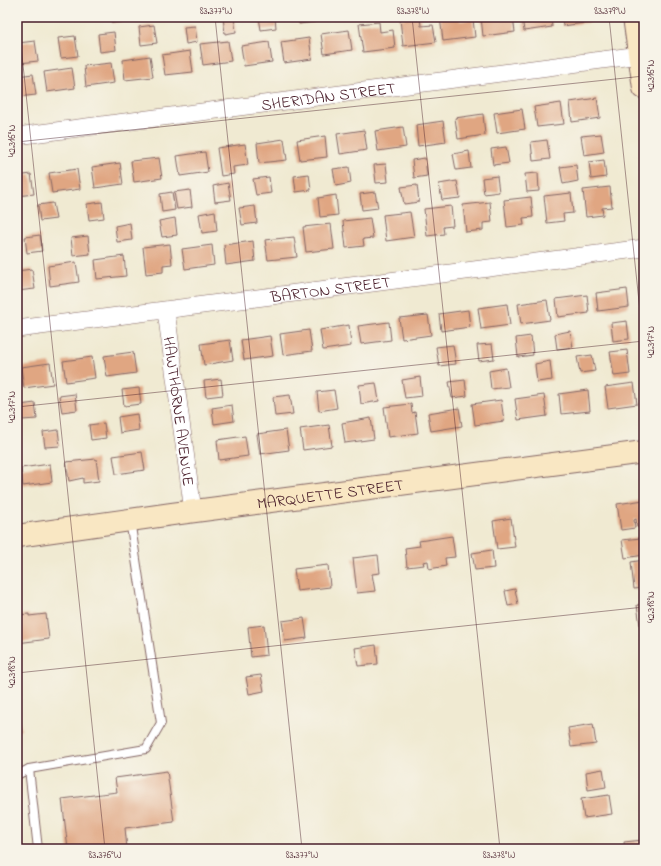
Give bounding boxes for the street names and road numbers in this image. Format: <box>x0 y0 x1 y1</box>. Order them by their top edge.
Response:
street label: SHERIDAN STREET <box>260 77 397 118</box>
street label: BARTON STREET <box>268 271 392 310</box>
street label: HAWTHORNE AVENUE <box>156 335 200 488</box>
street label: MARQUETTE STREET <box>256 474 405 517</box>

